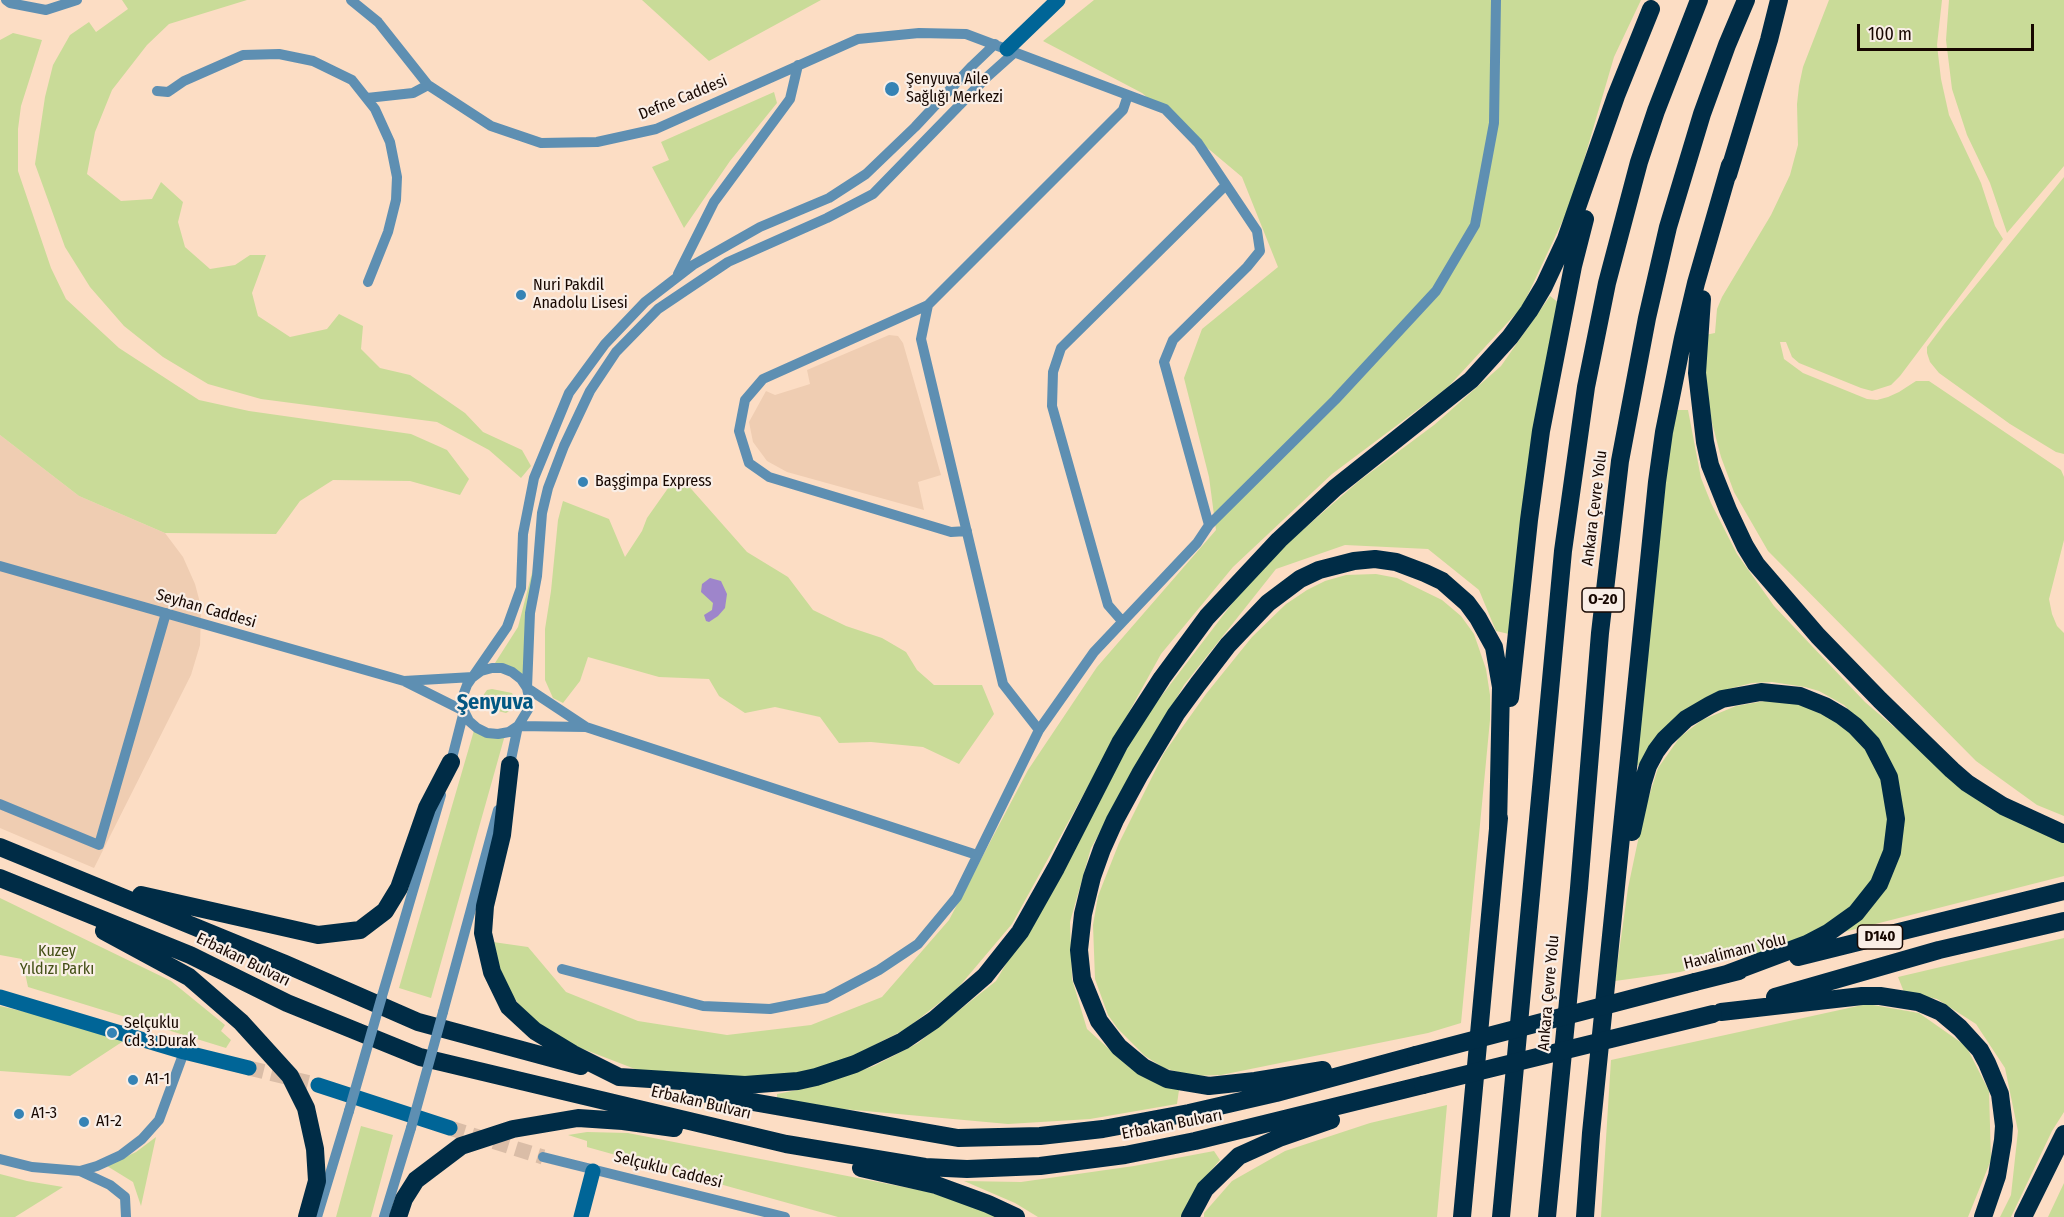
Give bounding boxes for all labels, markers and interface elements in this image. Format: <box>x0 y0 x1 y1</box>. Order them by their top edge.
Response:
scale bar <box>1860 12 2037 50</box>
text: 100 m <box>1868 23 1912 45</box>
place label: Şenyuva Aile Sağlığı Merkezi <box>906 70 1003 108</box>
street label: Defne Caddesi <box>636 72 730 124</box>
marker: Şenyuva Aile Sağlığı Merkezi <box>883 80 901 98</box>
place label: Nuri Pakdil Anadolu Lisesi <box>533 276 628 314</box>
marker: Nuri Pakdil Anadolu Lisesi <box>514 288 528 302</box>
street label: Ankara Çevre Yolu <box>1578 449 1612 567</box>
place label: Başgimpa Express <box>595 472 712 492</box>
marker: Başgimpa Express <box>576 475 590 489</box>
street label: Seyhan Caddesi <box>154 586 258 632</box>
road number: O-20 <box>1582 588 1624 612</box>
district label: Şenyuva <box>457 690 533 716</box>
road number: D140 <box>1858 925 1902 949</box>
street label: Erbakan Bulvarı <box>193 929 293 991</box>
street label: Havalimanı Yolu <box>1682 930 1788 974</box>
street label: Ankara Çevre Yolu <box>1534 934 1564 1052</box>
park label: Kuzey Yıldızı Parkı <box>20 942 94 980</box>
place label: Selçuklu Cd. 3.Durak <box>124 1014 196 1052</box>
marker: Selçuklu Cd. 3.Durak <box>105 1026 119 1040</box>
place label: A1-1 <box>145 1070 170 1090</box>
marker: A1-1 <box>126 1073 140 1087</box>
street label: Erbakan Bulvarı <box>649 1082 753 1124</box>
place label: A1-3 <box>31 1104 57 1124</box>
street label: Erbakan Bulvarı <box>1120 1106 1224 1144</box>
marker: A1-3 <box>12 1107 26 1121</box>
place label: A1-2 <box>96 1112 122 1132</box>
marker: A1-2 <box>77 1115 91 1129</box>
street label: Selçuklu Caddesi <box>612 1147 724 1193</box>

